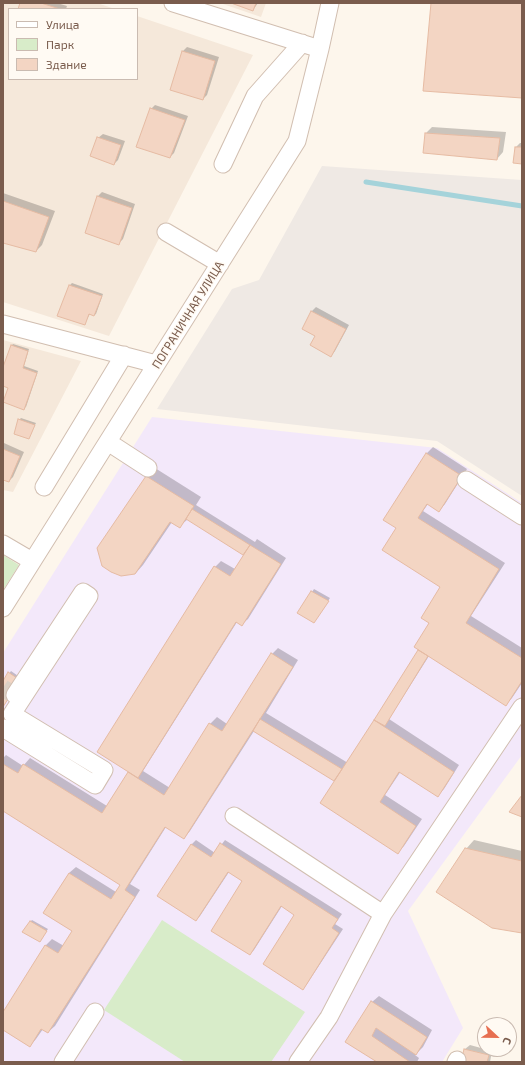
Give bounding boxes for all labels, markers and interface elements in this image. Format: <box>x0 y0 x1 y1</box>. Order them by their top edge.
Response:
legend <box>8 8 138 80</box>
text: Улица <box>46 17 79 31</box>
text: Парк <box>46 37 74 51</box>
text: Здание <box>46 57 87 71</box>
street label: ПОГРАНИЧНАЯ УЛИЦА <box>149 259 227 371</box>
north arrow <box>477 1017 517 1057</box>
text: С <box>500 1036 515 1047</box>

